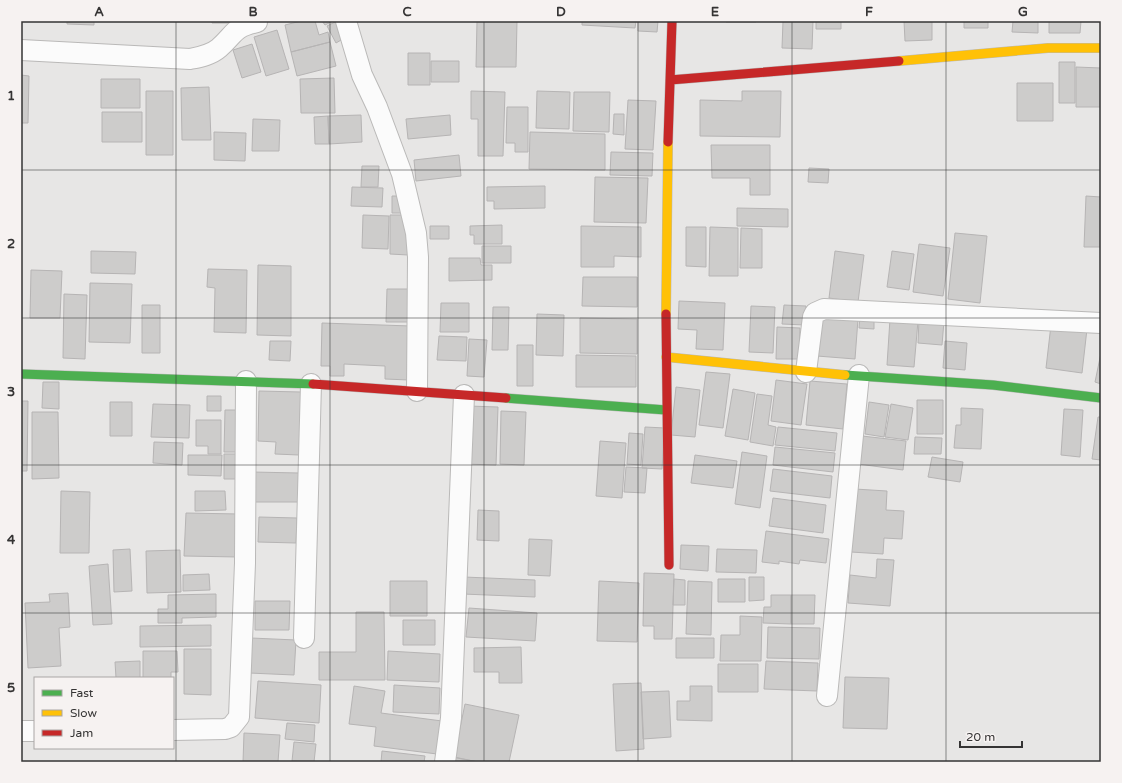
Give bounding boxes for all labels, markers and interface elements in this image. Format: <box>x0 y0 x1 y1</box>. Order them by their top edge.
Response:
text: A <box>94 4 104 20</box>
text: B <box>248 4 258 20</box>
text: C <box>402 4 412 20</box>
text: D <box>556 4 566 20</box>
text: E <box>711 4 719 20</box>
text: F <box>865 4 873 20</box>
text: G <box>1018 4 1028 20</box>
text: 1 <box>7 88 15 104</box>
text: 2 <box>7 236 15 252</box>
text: 3 <box>7 384 15 400</box>
text: 4 <box>7 532 16 548</box>
legend <box>34 677 174 749</box>
text: 5 <box>7 680 15 696</box>
text: Fast <box>70 686 94 700</box>
text: Slow <box>70 706 97 720</box>
scale bar <box>960 723 1022 749</box>
text: Jam <box>70 726 93 740</box>
text: 20 m <box>966 730 995 744</box>

